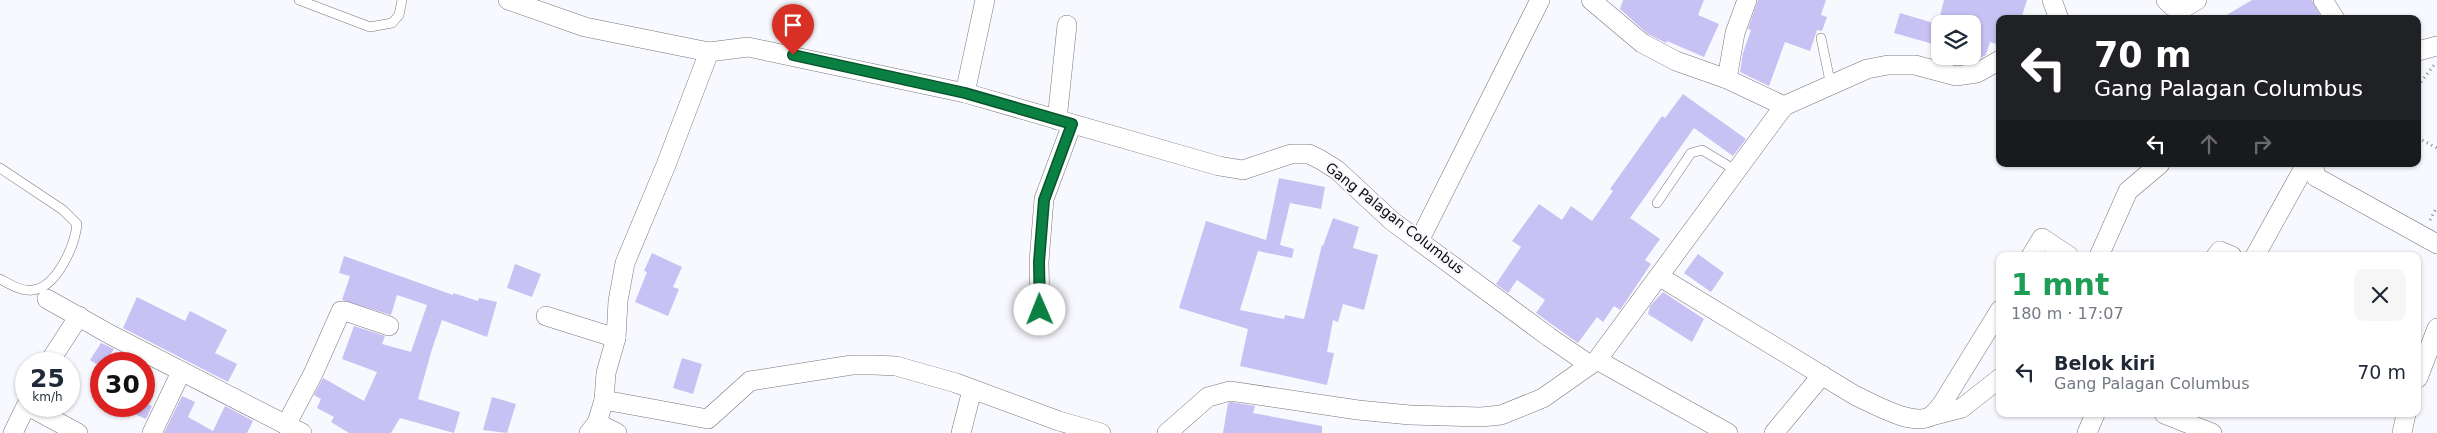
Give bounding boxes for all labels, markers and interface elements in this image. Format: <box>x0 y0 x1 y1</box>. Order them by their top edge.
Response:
pin <box>772 4 814 55</box>
icon: arrive <box>779 11 807 39</box>
map controls <box>1931 15 1981 65</box>
button: layers <box>1931 15 1981 65</box>
icon: left <box>2011 35 2076 100</box>
text: 70 m <box>2094 35 2191 75</box>
text: Gang Palagan Columbus <box>2094 76 2363 101</box>
icon: left <box>2142 130 2170 158</box>
icon: ahead <box>2195 130 2223 158</box>
icon: right <box>2248 130 2276 158</box>
street label: Gang Palagan Columbus <box>1323 159 1467 277</box>
text: 1 mnt <box>2011 267 2109 302</box>
button: close <box>2354 269 2406 321</box>
position arrow <box>1013 283 1065 335</box>
text: 180 m · 17:07 <box>2011 304 2124 323</box>
speed limit sign: 30 <box>90 352 155 417</box>
text: Belok kiri <box>2054 352 2155 374</box>
icon: left <box>2011 358 2039 386</box>
text: 70 m <box>2357 361 2406 383</box>
text: 25 <box>30 364 65 393</box>
text: Gang Palagan Columbus <box>2054 374 2250 393</box>
text: km/h <box>32 390 63 404</box>

